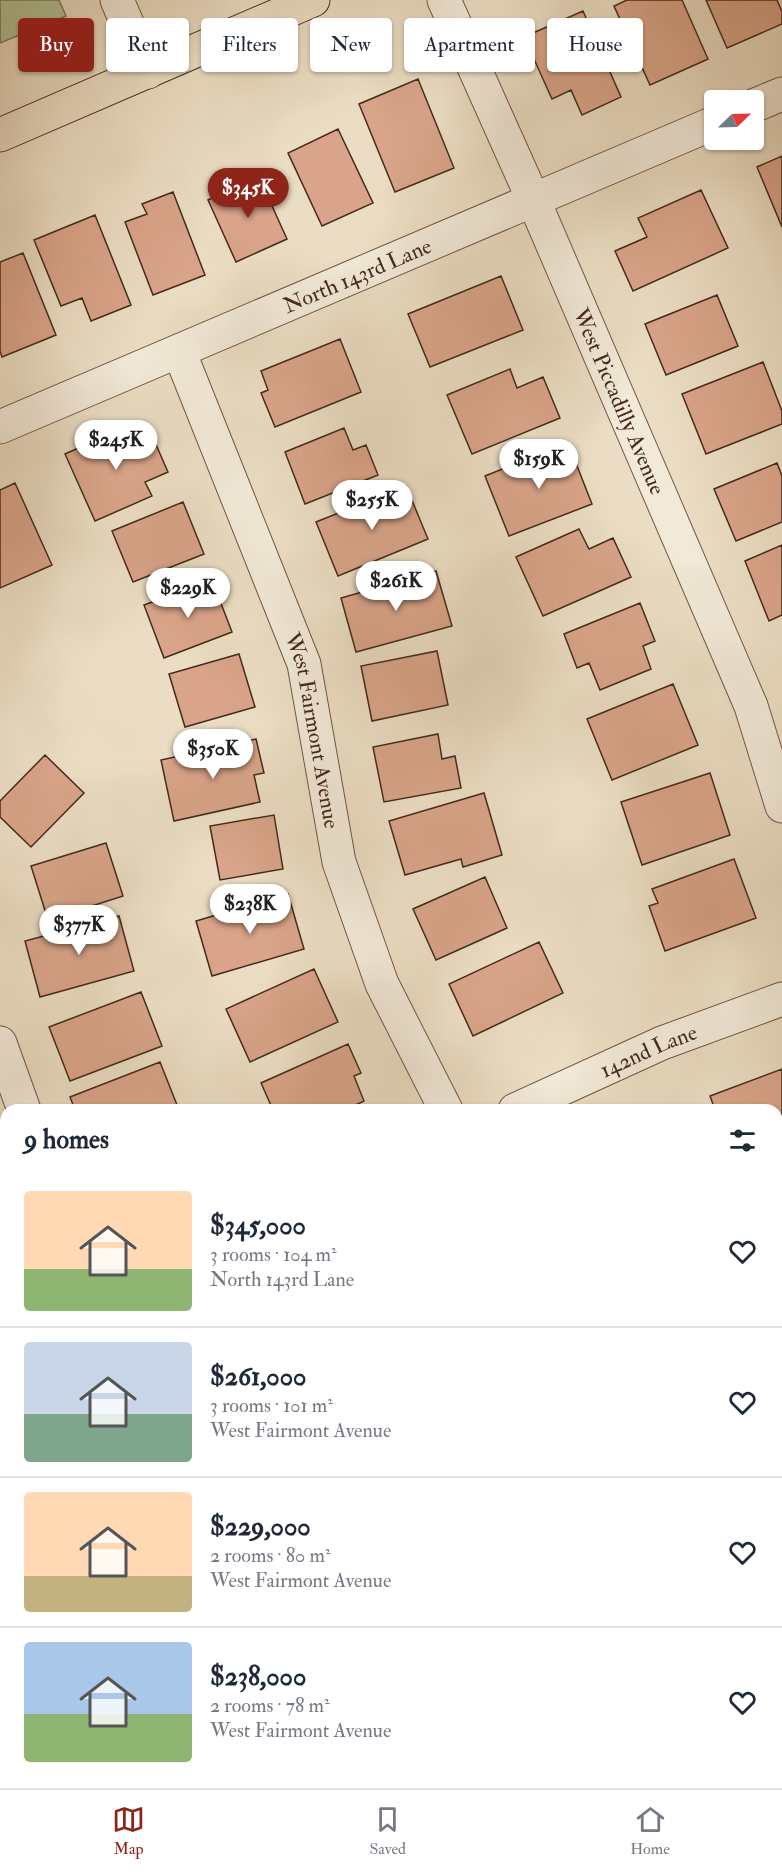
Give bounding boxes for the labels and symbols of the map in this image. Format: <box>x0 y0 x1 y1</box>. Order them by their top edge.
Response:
north arrow <box>704 90 764 150</box>
pin: $345K <box>206 168 290 219</box>
street label: North 143rd Lane <box>279 232 436 320</box>
street label: West Piccadilly Avenue <box>566 303 671 499</box>
pin: $245K <box>74 420 158 471</box>
pin: $159K <box>497 439 581 490</box>
pin: $255K <box>330 480 414 531</box>
pin: $261K <box>354 561 438 612</box>
pin: $229K <box>146 568 230 619</box>
street label: West Fairmont Avenue <box>278 628 346 831</box>
pin: $350K <box>171 729 255 780</box>
pin: $238K <box>208 884 292 935</box>
pin: $377K <box>37 905 121 956</box>
street label: 142nd Lane <box>596 1018 701 1084</box>

